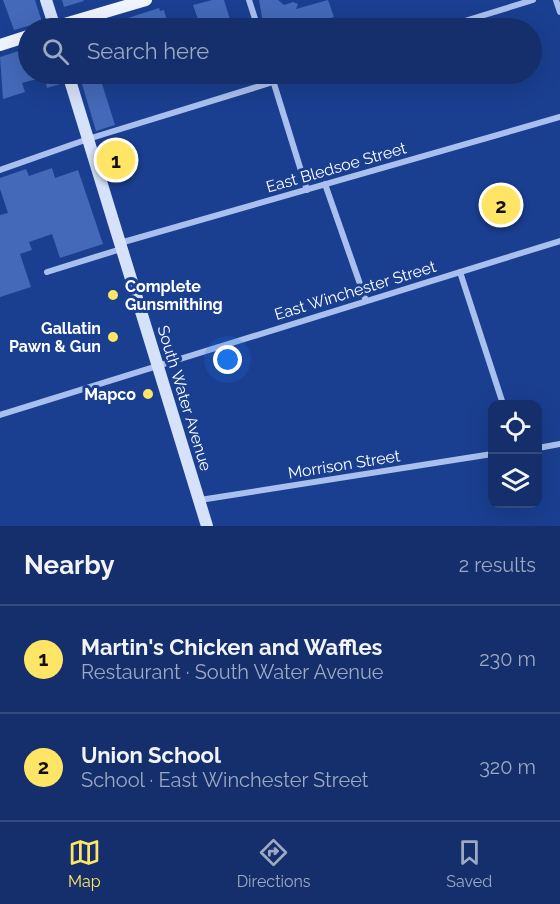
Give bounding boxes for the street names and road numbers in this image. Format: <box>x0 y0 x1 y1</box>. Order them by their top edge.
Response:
street label: East Bledsoe Street <box>264 138 409 197</box>
street label: East Winchester Street <box>272 257 439 324</box>
street label: South Water Avenue <box>153 323 216 473</box>
street label: Morrison Street <box>287 446 402 483</box>

